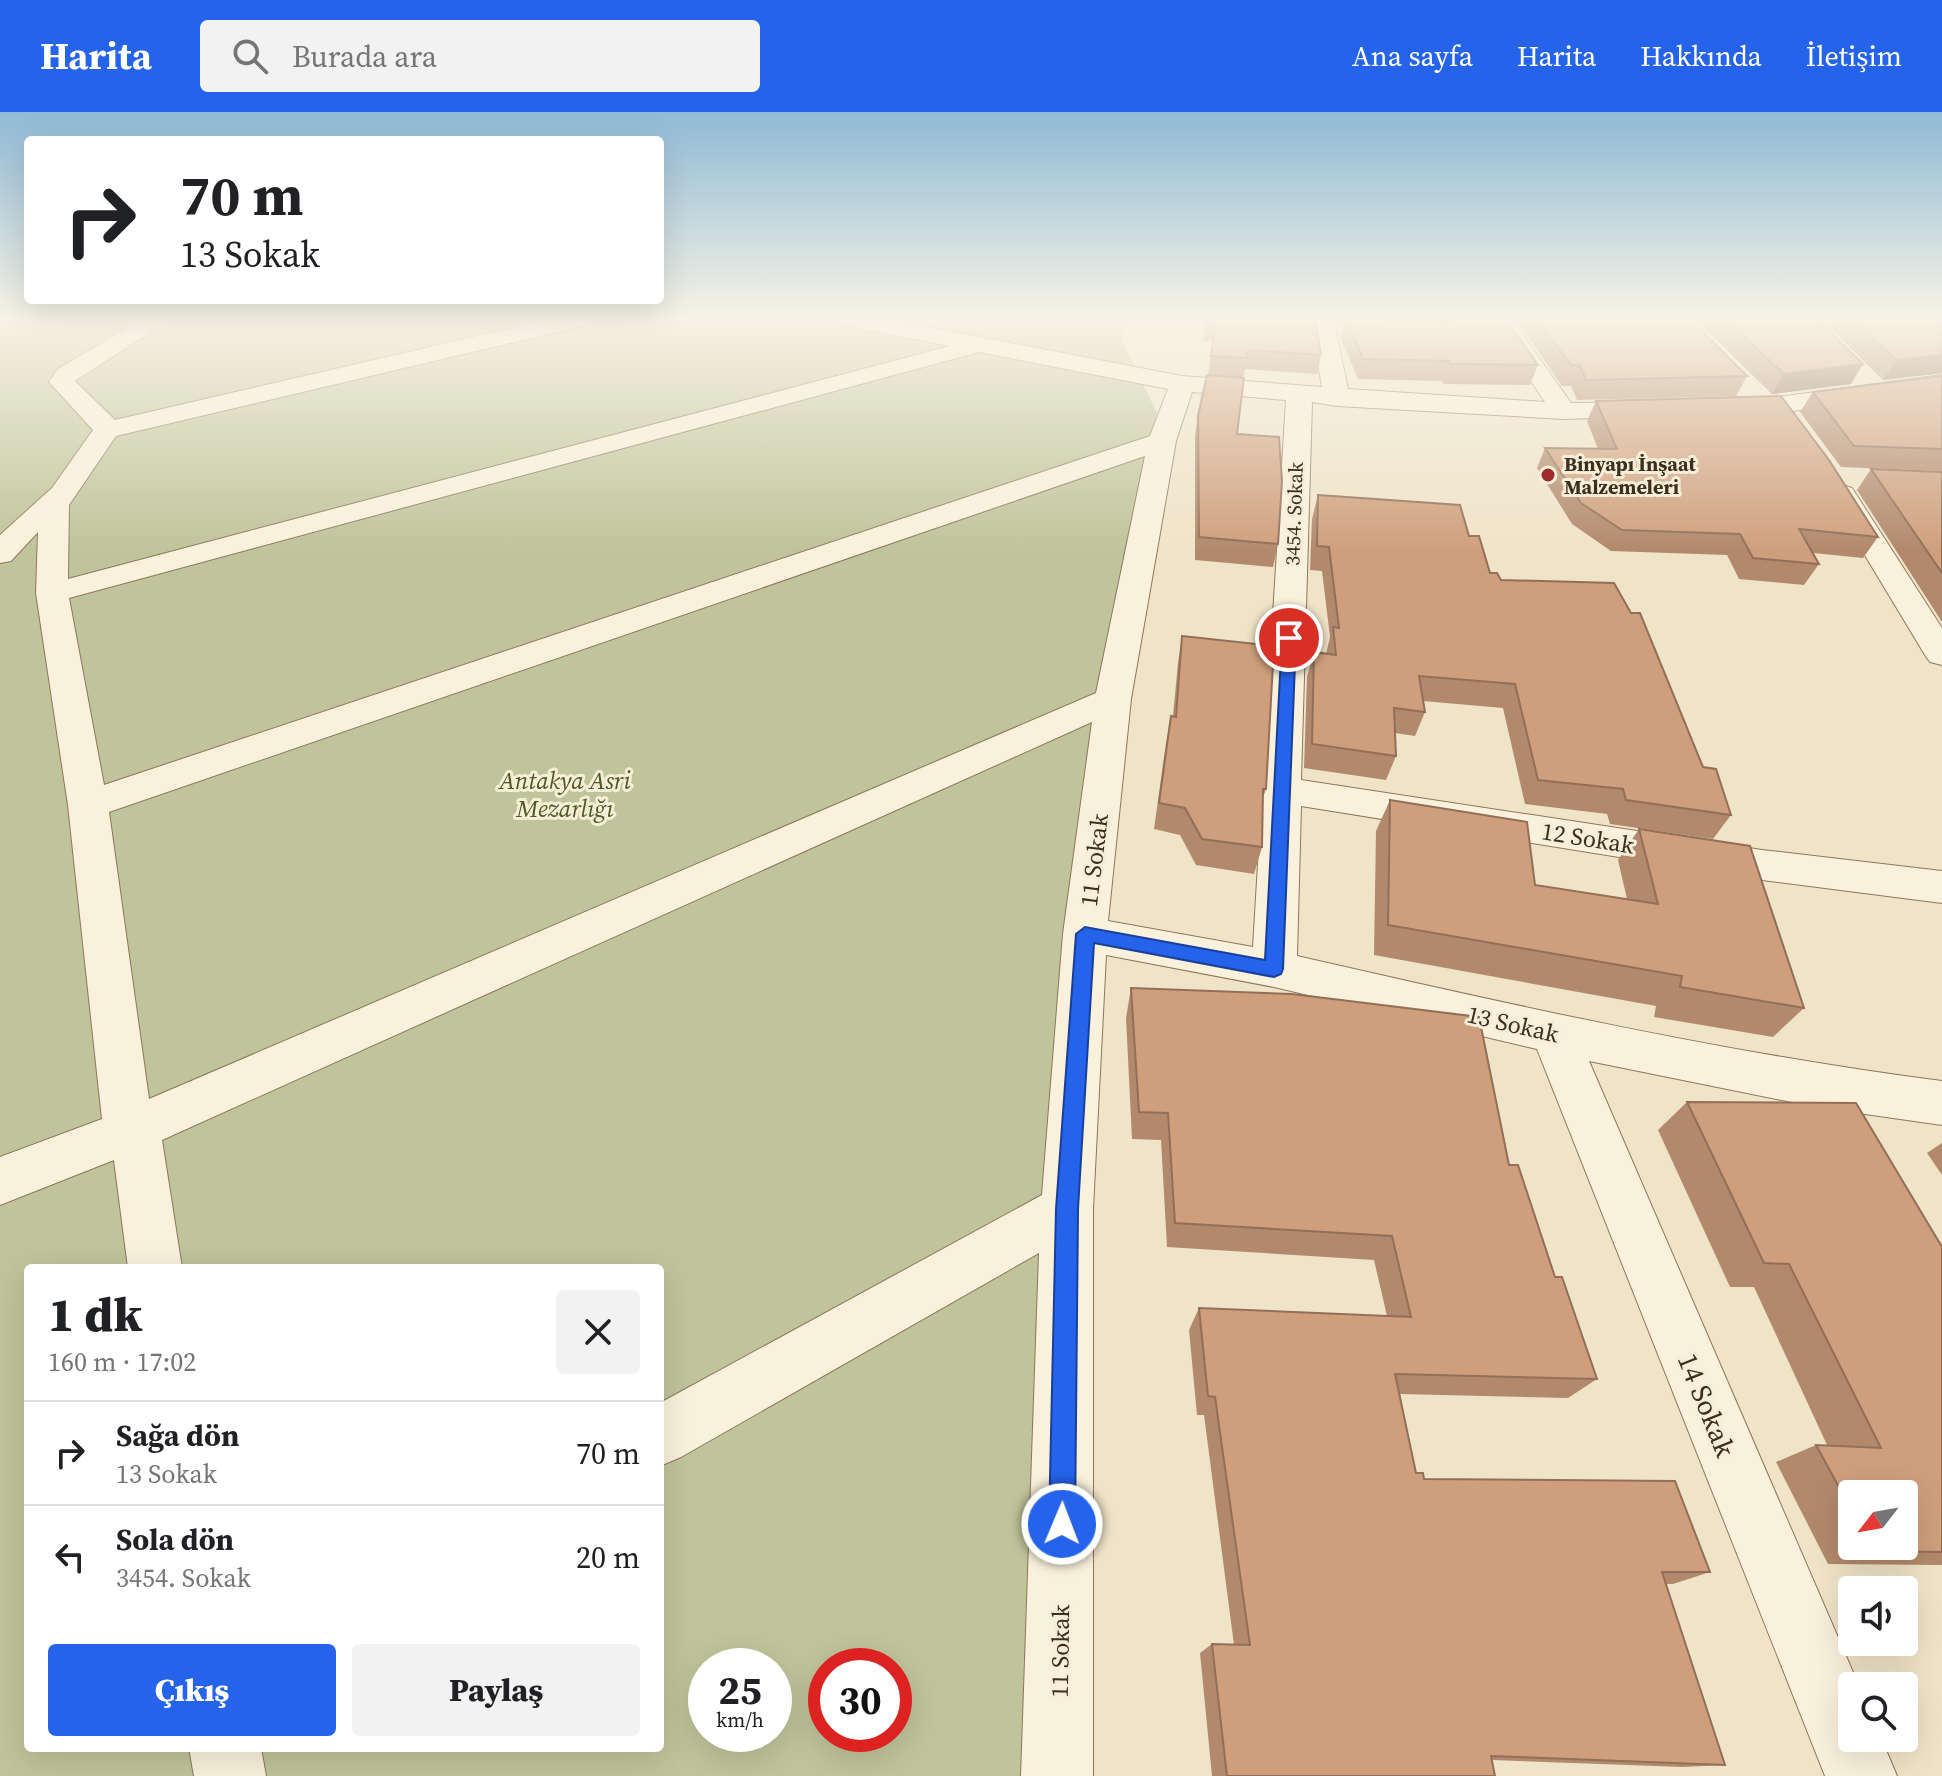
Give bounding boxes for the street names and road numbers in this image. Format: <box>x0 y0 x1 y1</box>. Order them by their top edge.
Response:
street label: 3454. Sokak <box>1278 462 1310 566</box>
street label: 11 Sokak <box>1072 811 1116 908</box>
street label: 12 Sokak <box>1539 814 1638 862</box>
street label: 13 Sokak <box>1464 997 1563 1051</box>
street label: 14 Sokak <box>1669 1347 1745 1463</box>
street label: 11 Sokak <box>1043 1603 1077 1698</box>

